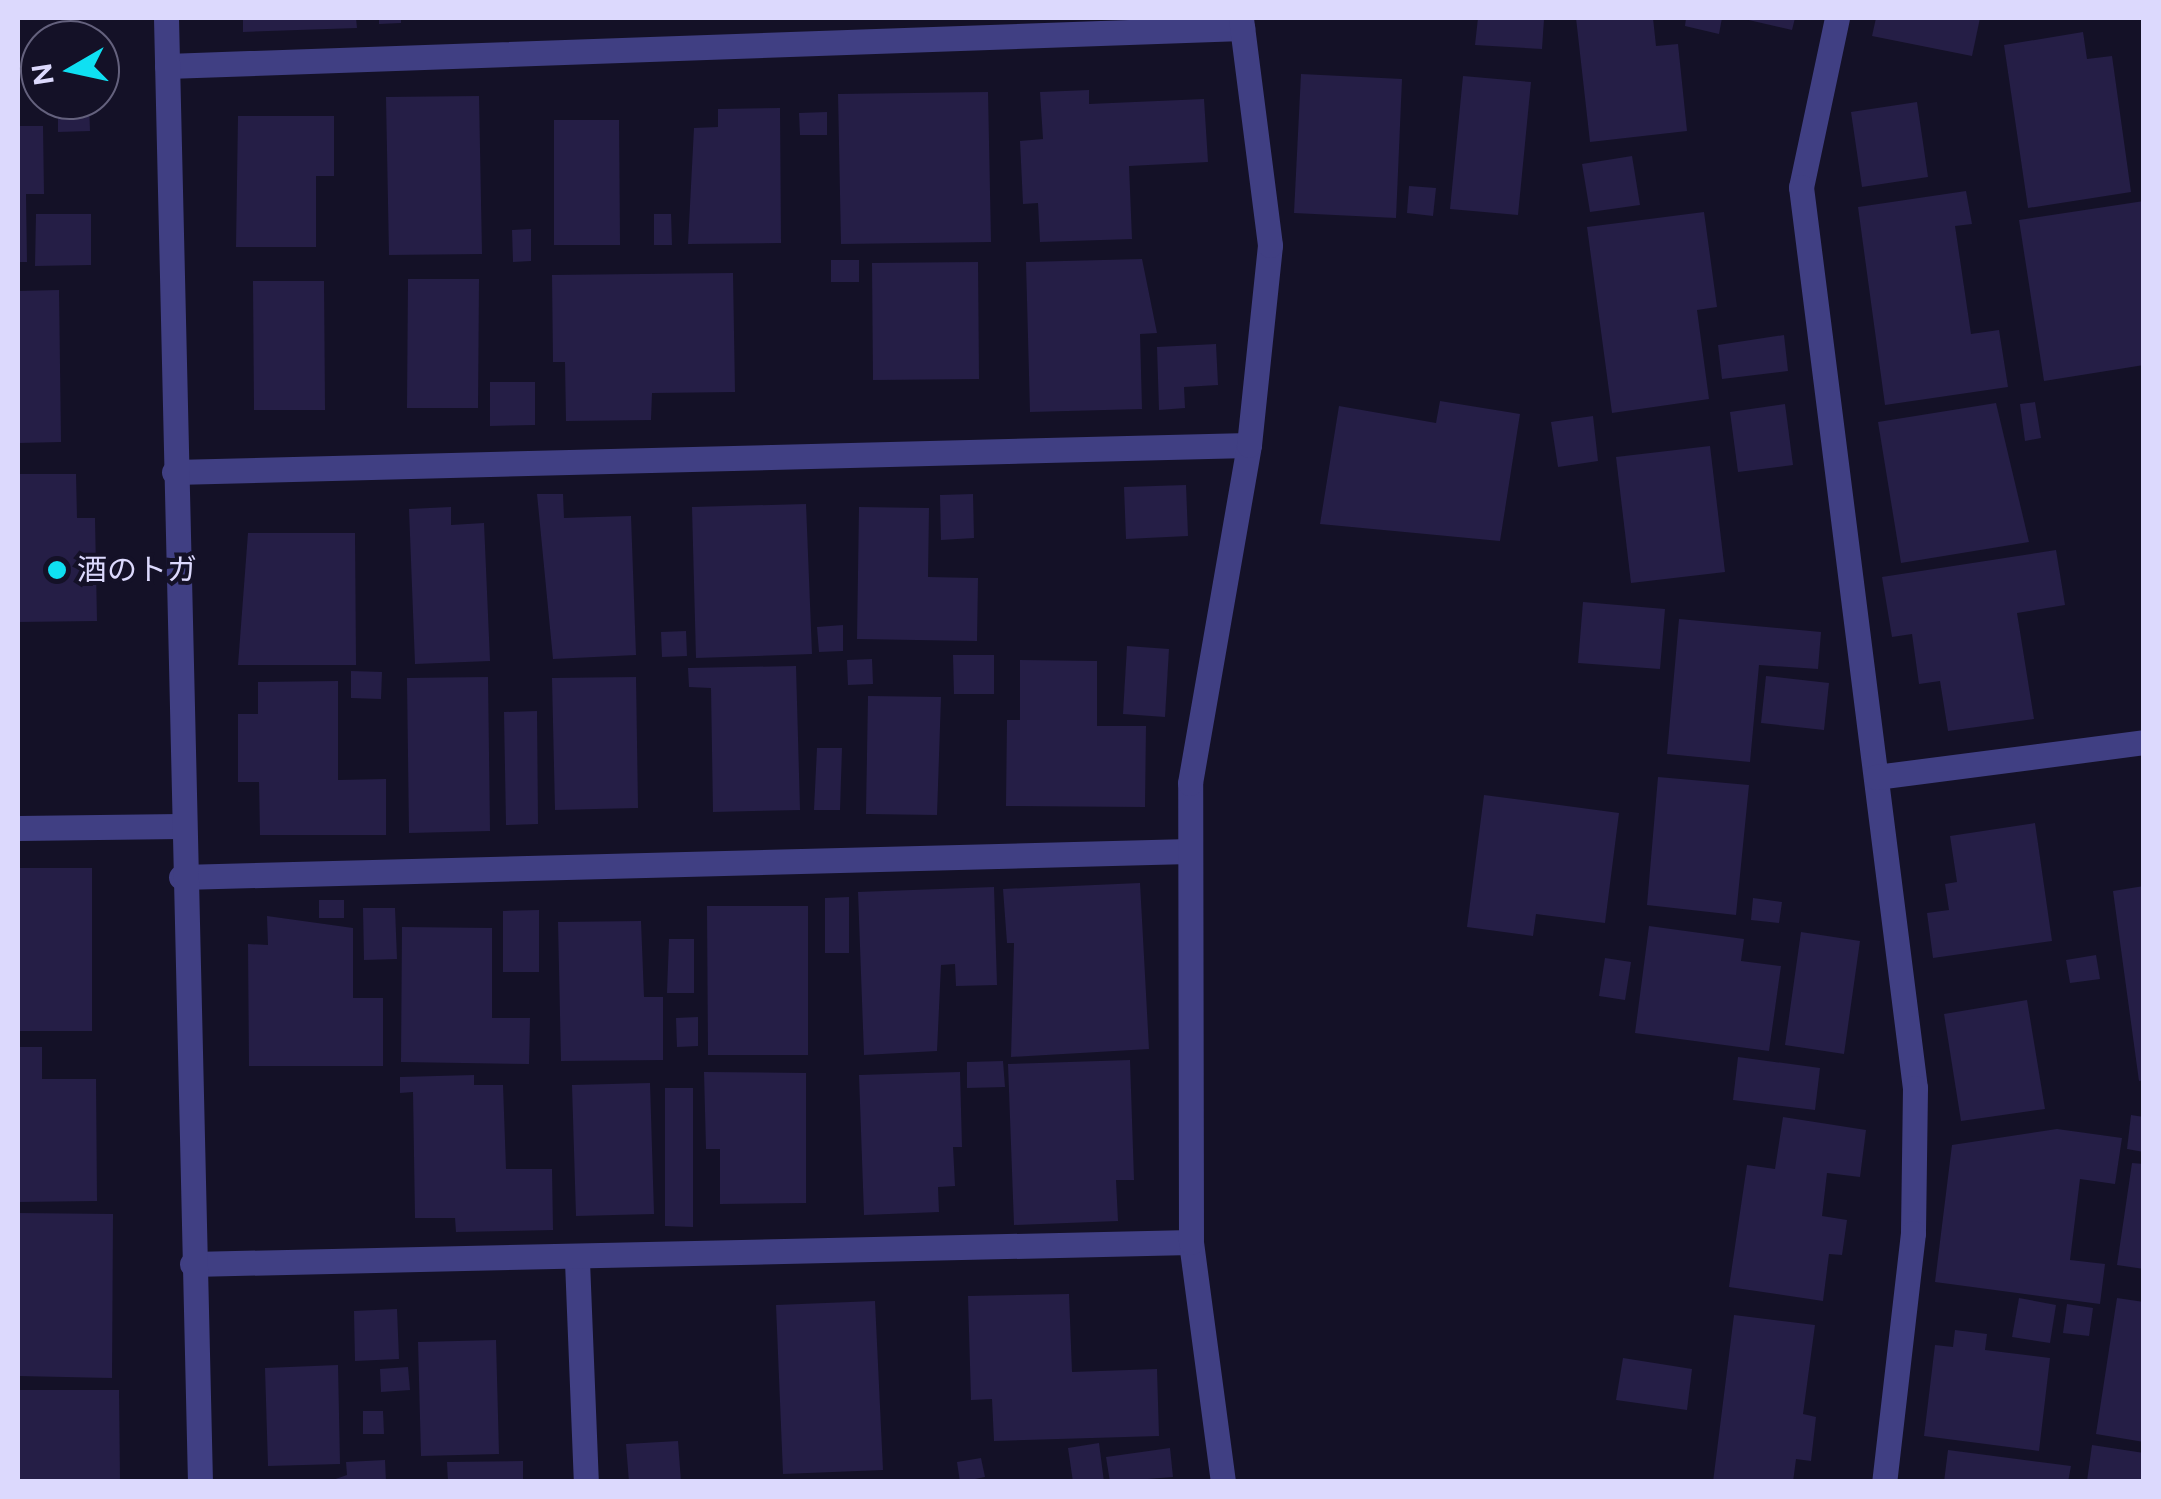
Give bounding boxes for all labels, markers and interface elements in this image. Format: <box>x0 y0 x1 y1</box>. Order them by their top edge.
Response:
north arrow <box>20 20 120 120</box>
text: N <box>24 61 61 88</box>
place label: 酒のトガ <box>77 552 197 588</box>
marker: 酒のトガ <box>46 559 68 581</box>

